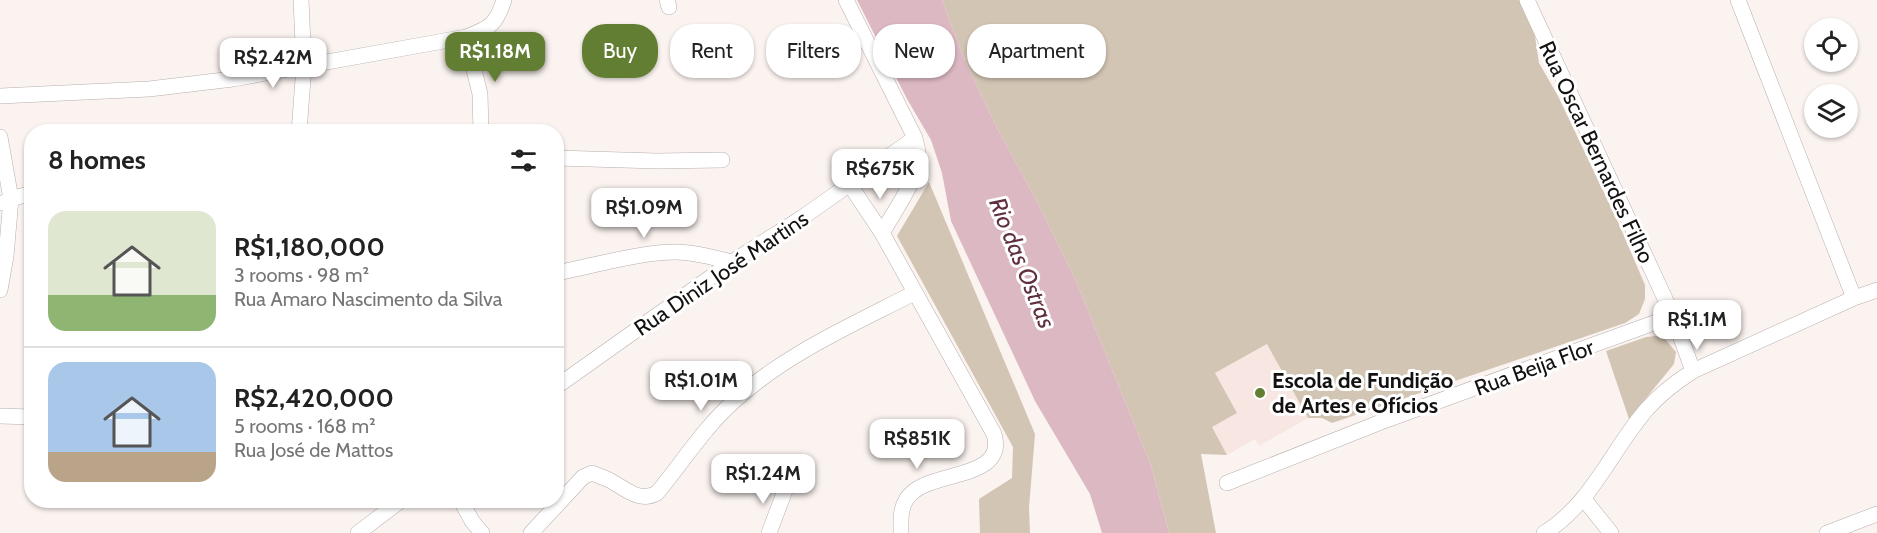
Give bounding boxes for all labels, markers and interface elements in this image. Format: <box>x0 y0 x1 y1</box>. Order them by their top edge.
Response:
map controls <box>1804 18 1858 138</box>
button: locate <box>1804 18 1858 72</box>
chip: Buy <box>582 24 658 78</box>
chip: Rent <box>670 24 754 78</box>
chip: Filters <box>766 24 861 78</box>
chip: New <box>873 24 955 78</box>
chip: Apartment <box>967 24 1106 78</box>
pin: R$1.18M <box>440 32 550 83</box>
street label: Rua Oscar Bernardes Filho <box>1533 37 1660 268</box>
pin: R$2.42M <box>218 38 328 89</box>
text: R$1.18M <box>459 39 531 63</box>
text: R$2.42M <box>234 45 312 69</box>
button: layers <box>1804 84 1858 138</box>
text: 8 homes <box>48 144 146 176</box>
icon: filters <box>507 144 540 177</box>
pin: R$675K <box>831 149 929 200</box>
text: R$675K <box>846 156 914 180</box>
pin: R$1.09M <box>589 188 699 239</box>
water label: Rio das Ostras <box>983 193 1062 332</box>
text: R$1.09M <box>605 195 683 219</box>
street label: Rua Diniz José Martins <box>629 205 814 342</box>
text: R$1,180,000 <box>234 231 385 263</box>
icon: home <box>96 235 168 307</box>
text: 3 rooms · 98 m² <box>234 263 369 287</box>
text: Rua Amaro Nascimento da Silva <box>234 287 502 311</box>
pin: R$1.1M <box>1648 300 1746 351</box>
text: R$1.1M <box>1667 307 1727 331</box>
street label: Rua Beija Flor <box>1471 333 1598 402</box>
pin: R$1.01M <box>646 361 756 412</box>
place label: Escola de Fundição de Artes e Ofícios <box>1272 367 1453 419</box>
text: R$1.01M <box>664 368 738 392</box>
text: R$2,420,000 <box>234 382 394 414</box>
icon: home <box>96 386 168 458</box>
marker: Escola de Fundição de Artes e Ofícios <box>1253 386 1267 400</box>
text: 5 rooms · 168 m² <box>234 414 376 438</box>
pin: R$851K <box>868 419 966 470</box>
text: R$851K <box>884 426 950 450</box>
text: Rua José de Mattos <box>234 438 393 462</box>
pin: R$1.24M <box>708 454 818 505</box>
text: R$1.24M <box>725 461 801 485</box>

